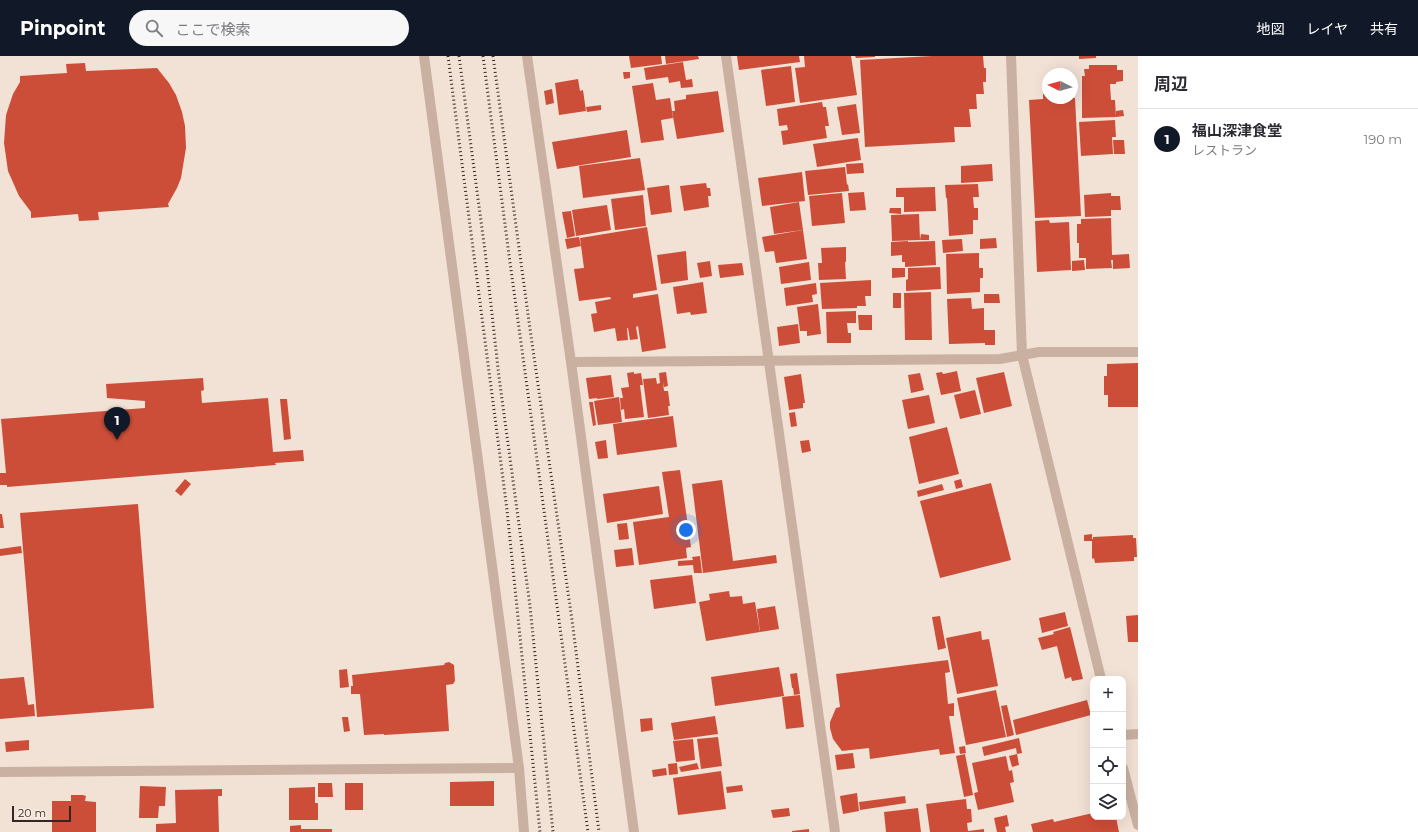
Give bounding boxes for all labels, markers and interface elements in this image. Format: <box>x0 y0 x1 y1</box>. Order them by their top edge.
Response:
search box <box>129 10 409 46</box>
text: Pinpoint <box>20 17 105 40</box>
icon: search <box>143 17 165 39</box>
text: ここで検索 <box>175 20 250 39</box>
text: 地図 <box>1256 20 1284 38</box>
text: レイヤ <box>1306 20 1348 38</box>
text: 共有 <box>1370 20 1398 38</box>
north arrow <box>1042 68 1078 104</box>
text: 周辺 <box>1154 74 1188 94</box>
text: 福山深津食堂 <box>1192 121 1282 140</box>
text: 1 <box>1164 131 1170 147</box>
text: 190 m <box>1364 131 1402 147</box>
text: レストラン <box>1192 142 1257 158</box>
pin: 1 <box>104 407 130 440</box>
your location <box>676 520 696 540</box>
map controls <box>1090 676 1126 820</box>
button: + <box>1090 676 1126 712</box>
button: − <box>1090 712 1126 748</box>
button: locate <box>1090 748 1126 784</box>
button: layers <box>1090 784 1126 820</box>
scale bar <box>12 804 71 823</box>
text: 20 m <box>18 806 46 820</box>

